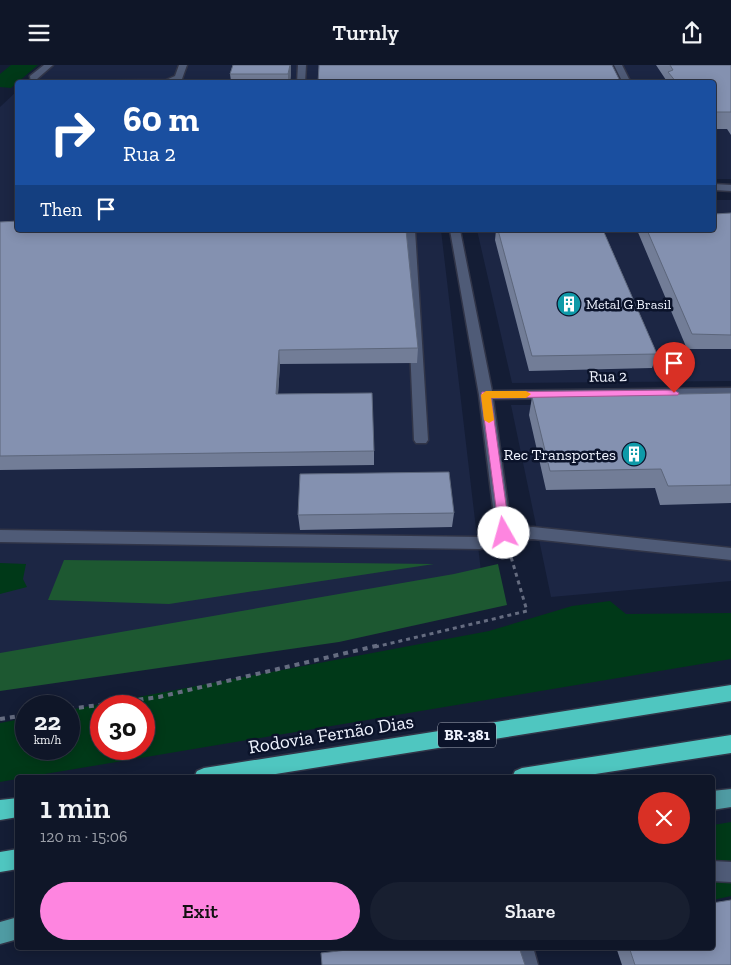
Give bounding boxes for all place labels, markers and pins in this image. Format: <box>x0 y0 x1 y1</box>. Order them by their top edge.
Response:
building icon: Metal G Brasil <box>556 291 582 317</box>
place label: Metal G Brasil <box>586 296 671 313</box>
pin <box>653 342 695 393</box>
building icon: Rec Transportes <box>621 441 647 467</box>
place label: Rec Transportes <box>504 445 616 464</box>

